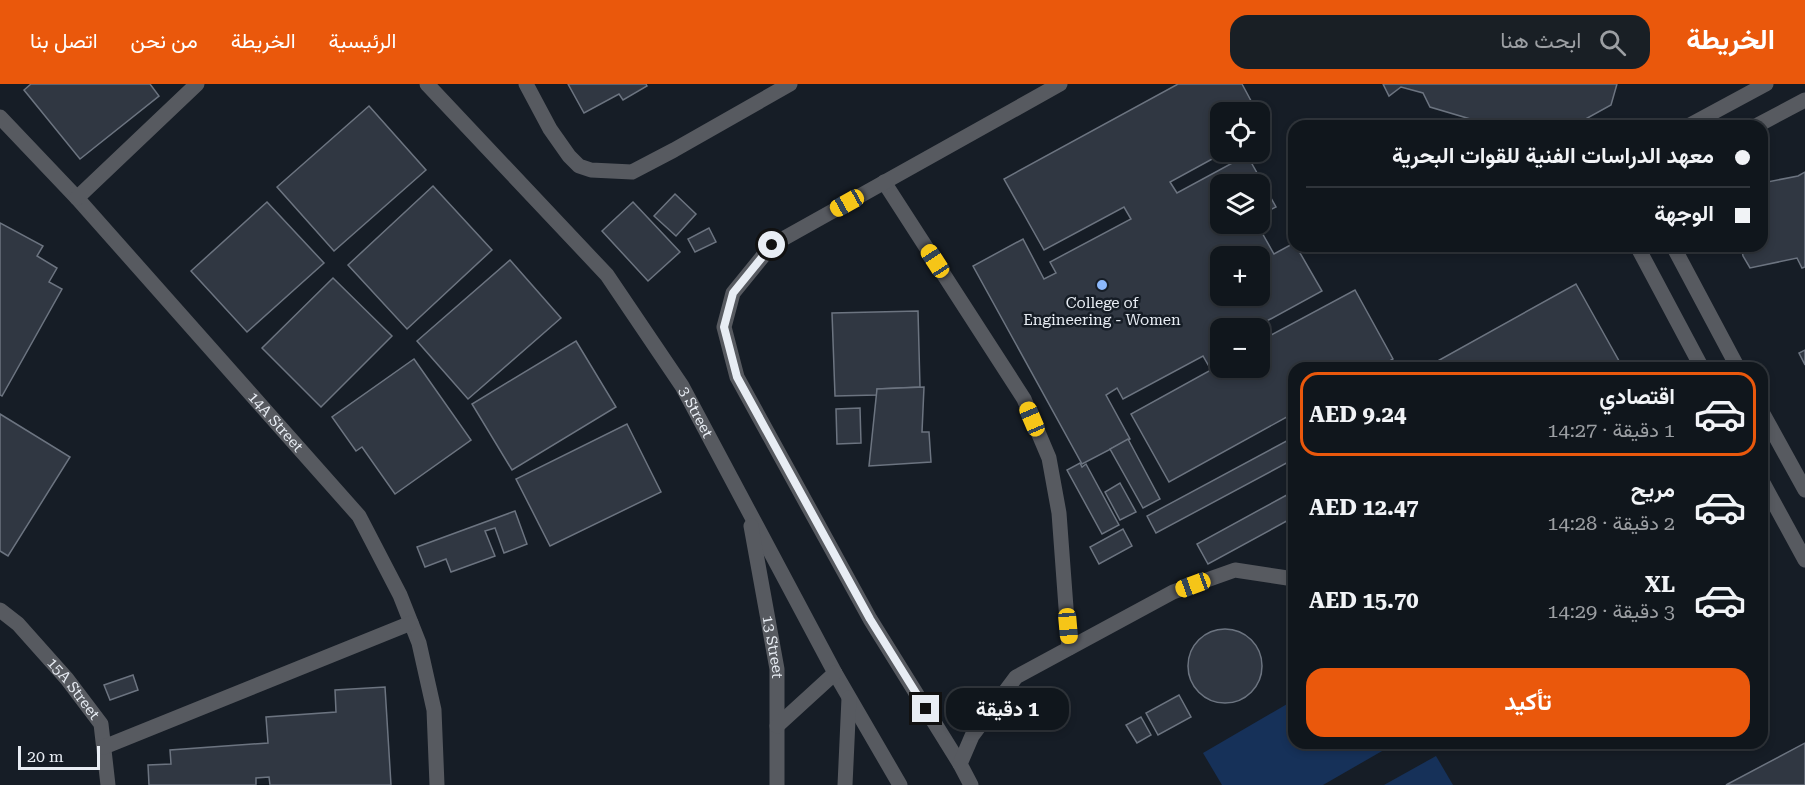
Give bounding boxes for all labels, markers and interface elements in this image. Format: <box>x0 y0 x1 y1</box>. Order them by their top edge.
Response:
search box <box>1230 15 1650 69</box>
text: الخريطة <box>1686 23 1775 56</box>
icon: search <box>1596 26 1629 59</box>
text: ابحث هنا <box>1500 28 1581 53</box>
text: اتصل بنا <box>30 29 98 53</box>
text: من نحن <box>131 29 198 53</box>
text: الخريطة <box>231 29 296 53</box>
text: الرئيسية <box>329 29 396 53</box>
map controls <box>1210 102 1270 378</box>
button: locate <box>1210 102 1270 162</box>
text: معهد الدراسات الفنية للقوات البحرية <box>1392 143 1714 168</box>
button: layers <box>1210 174 1270 234</box>
car <box>827 186 867 220</box>
text: الوجهة <box>1654 201 1714 226</box>
route start <box>758 231 785 258</box>
car <box>918 241 952 281</box>
button: + <box>1210 246 1270 306</box>
marker: College of Engineering - Women <box>1095 278 1109 292</box>
place label: College of Engineering - Women <box>1023 294 1181 329</box>
button: − <box>1210 318 1270 378</box>
street label: 3 Street <box>675 383 717 441</box>
text: اقتصادي <box>1599 384 1675 409</box>
icon: car <box>1693 387 1747 441</box>
street label: 14A Street <box>244 388 307 456</box>
car <box>1017 399 1047 439</box>
text: AED 9.24 <box>1309 402 1406 427</box>
text: 1 دقيقة · 14:27 <box>1547 418 1675 442</box>
text: مريح <box>1631 477 1675 502</box>
icon: car <box>1693 480 1747 534</box>
text: AED 12.47 <box>1309 495 1419 520</box>
text: 2 دقيقة · 14:28 <box>1547 511 1675 535</box>
car <box>1173 570 1213 600</box>
text: XL <box>1645 572 1675 597</box>
icon: car <box>1693 573 1747 627</box>
text: AED 15.70 <box>1309 588 1419 613</box>
text: 3 دقيقة · 14:29 <box>1547 599 1675 623</box>
car <box>1057 607 1079 645</box>
street label: 13 Street <box>758 614 787 679</box>
street label: 15A Street <box>43 654 104 724</box>
button: تأكيد <box>1306 668 1750 737</box>
callout: 1 دقيقة <box>947 688 1070 730</box>
route end <box>912 695 939 722</box>
text: 1 دقيقة <box>976 697 1039 721</box>
scale bar <box>18 743 100 770</box>
text: 20 m <box>27 747 64 766</box>

